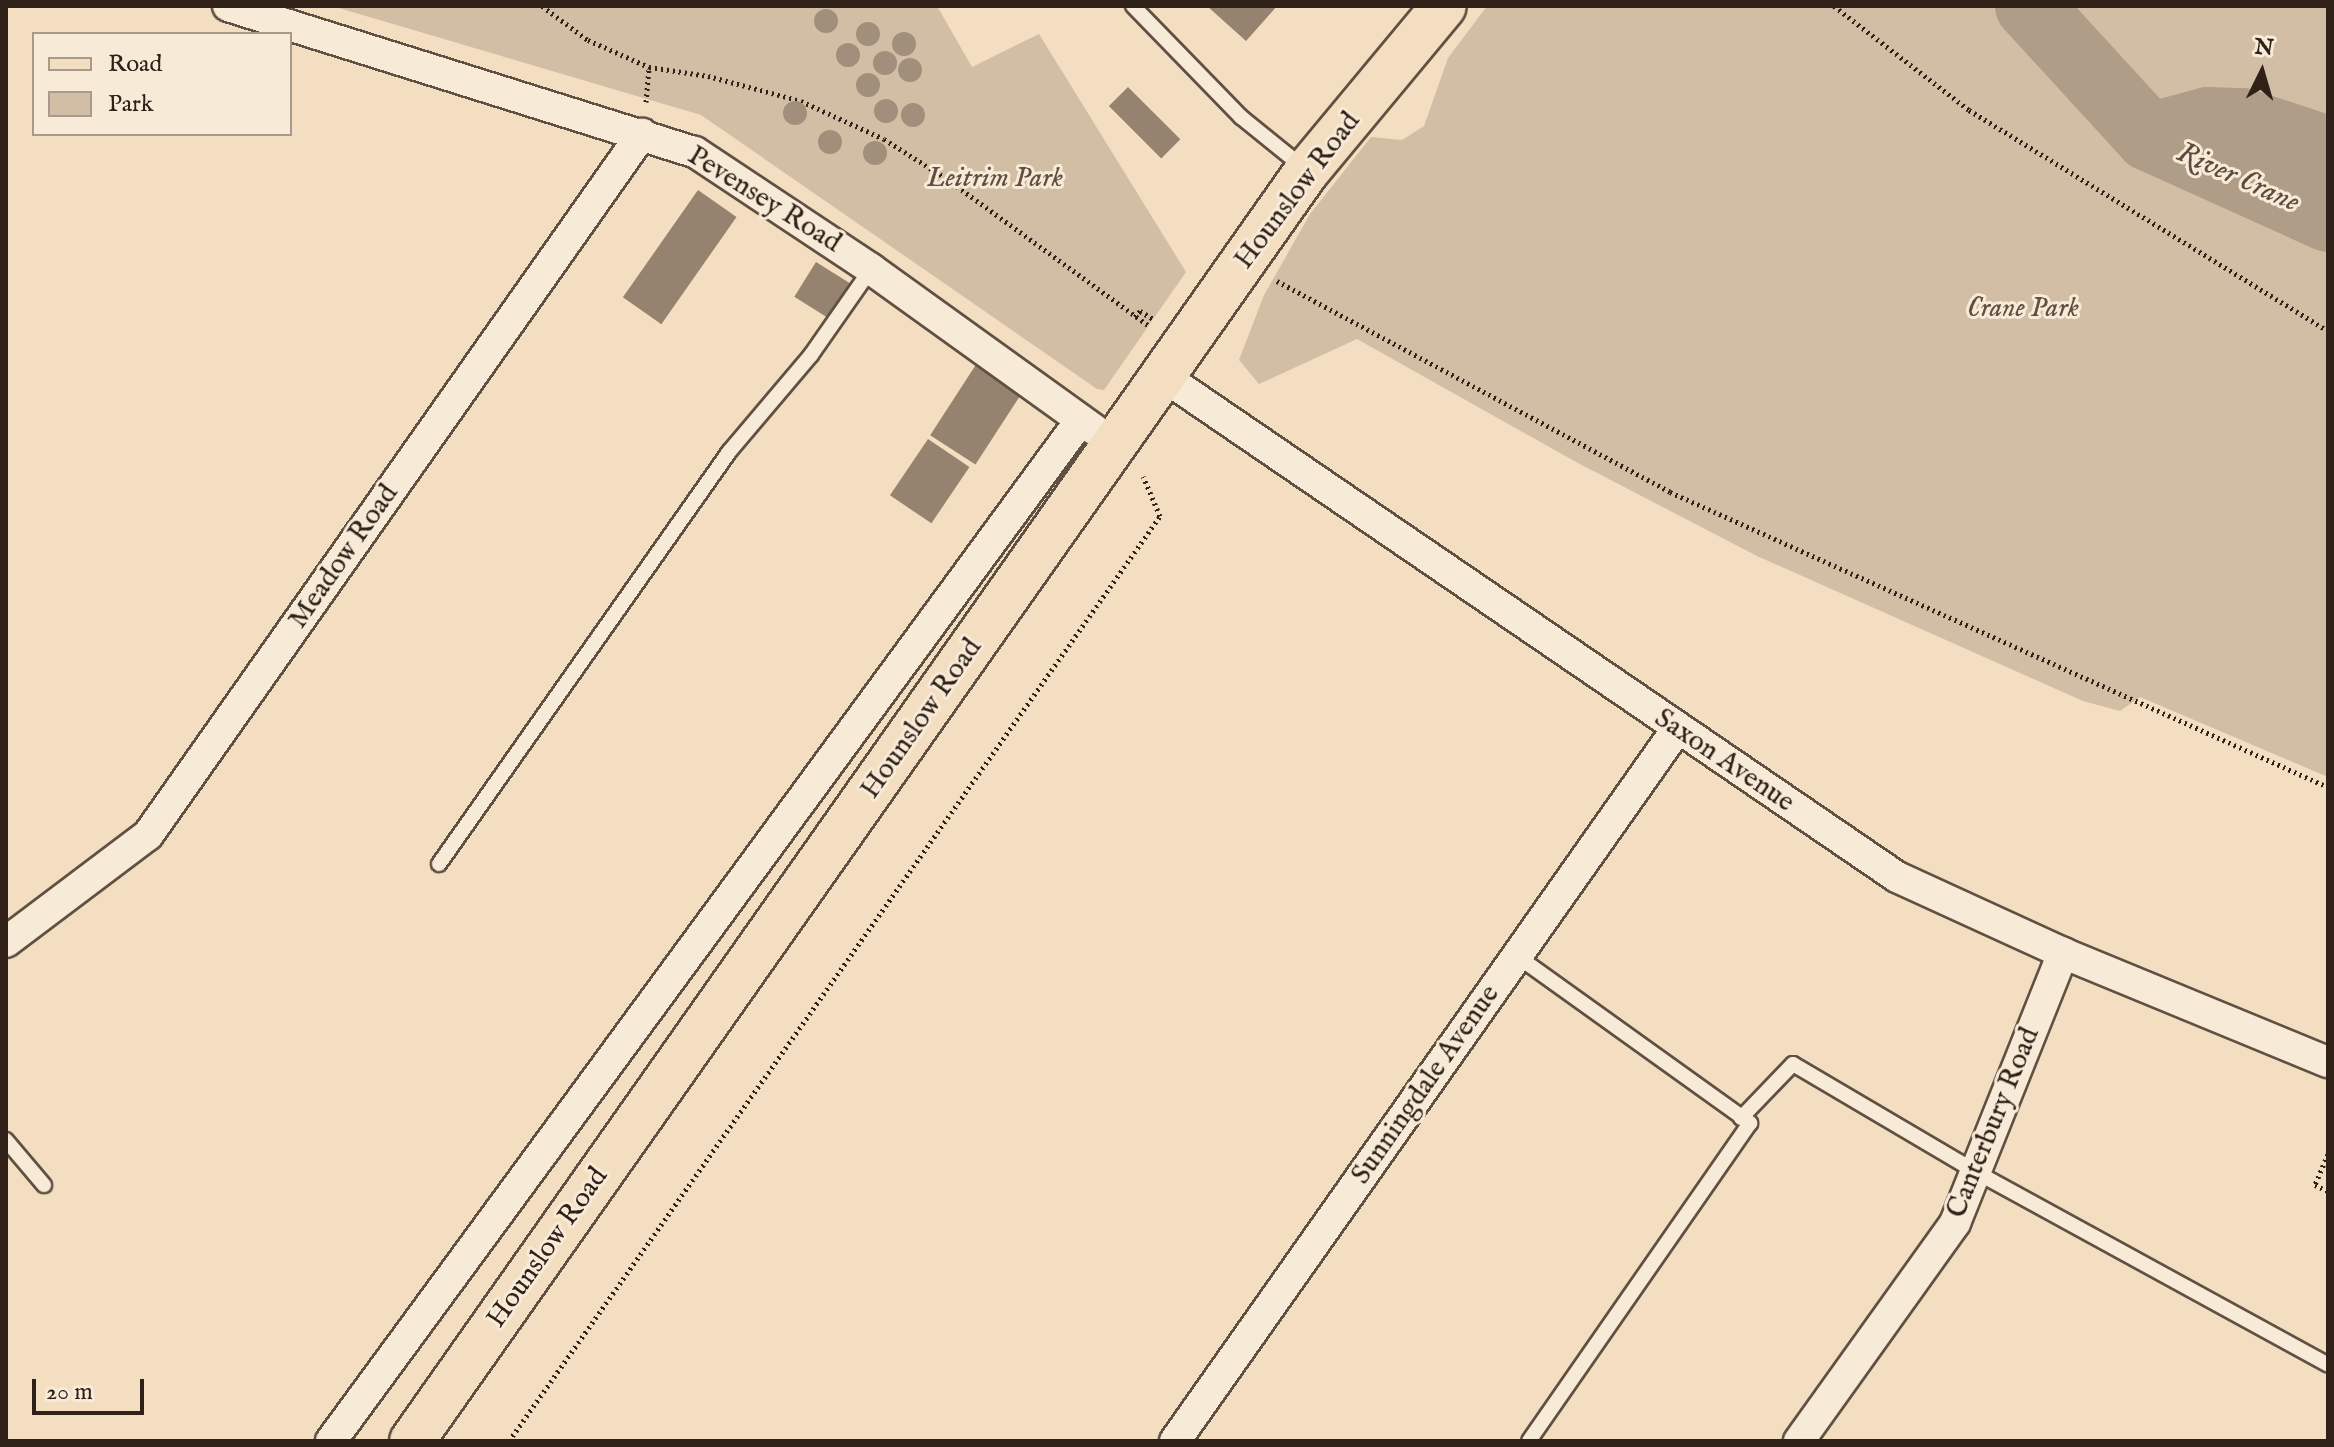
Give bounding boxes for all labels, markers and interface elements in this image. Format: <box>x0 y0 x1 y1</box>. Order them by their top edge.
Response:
legend <box>32 32 292 136</box>
north arrow <box>2222 32 2302 112</box>
text: N <box>2253 33 2275 63</box>
text: Road <box>108 49 162 80</box>
text: Park <box>108 89 154 120</box>
street label: Hounslow Road <box>1228 106 1368 276</box>
water label: River Crane <box>2171 135 2305 221</box>
street label: Pevensey Road <box>681 139 847 261</box>
park label: Leitrim Park <box>927 162 1063 196</box>
park label: Crane Park <box>1967 292 2079 326</box>
street label: Meadow Road <box>282 478 406 636</box>
street label: Hounslow Road <box>854 632 990 806</box>
street label: Saxon Avenue <box>1648 702 1800 820</box>
street label: Sunningdale Avenue <box>1345 979 1507 1191</box>
street label: Canterbury Road <box>1940 1023 2048 1223</box>
street label: Hounslow Road <box>480 1161 616 1335</box>
scale bar <box>36 1363 148 1413</box>
text: 20 m <box>46 1377 93 1408</box>

